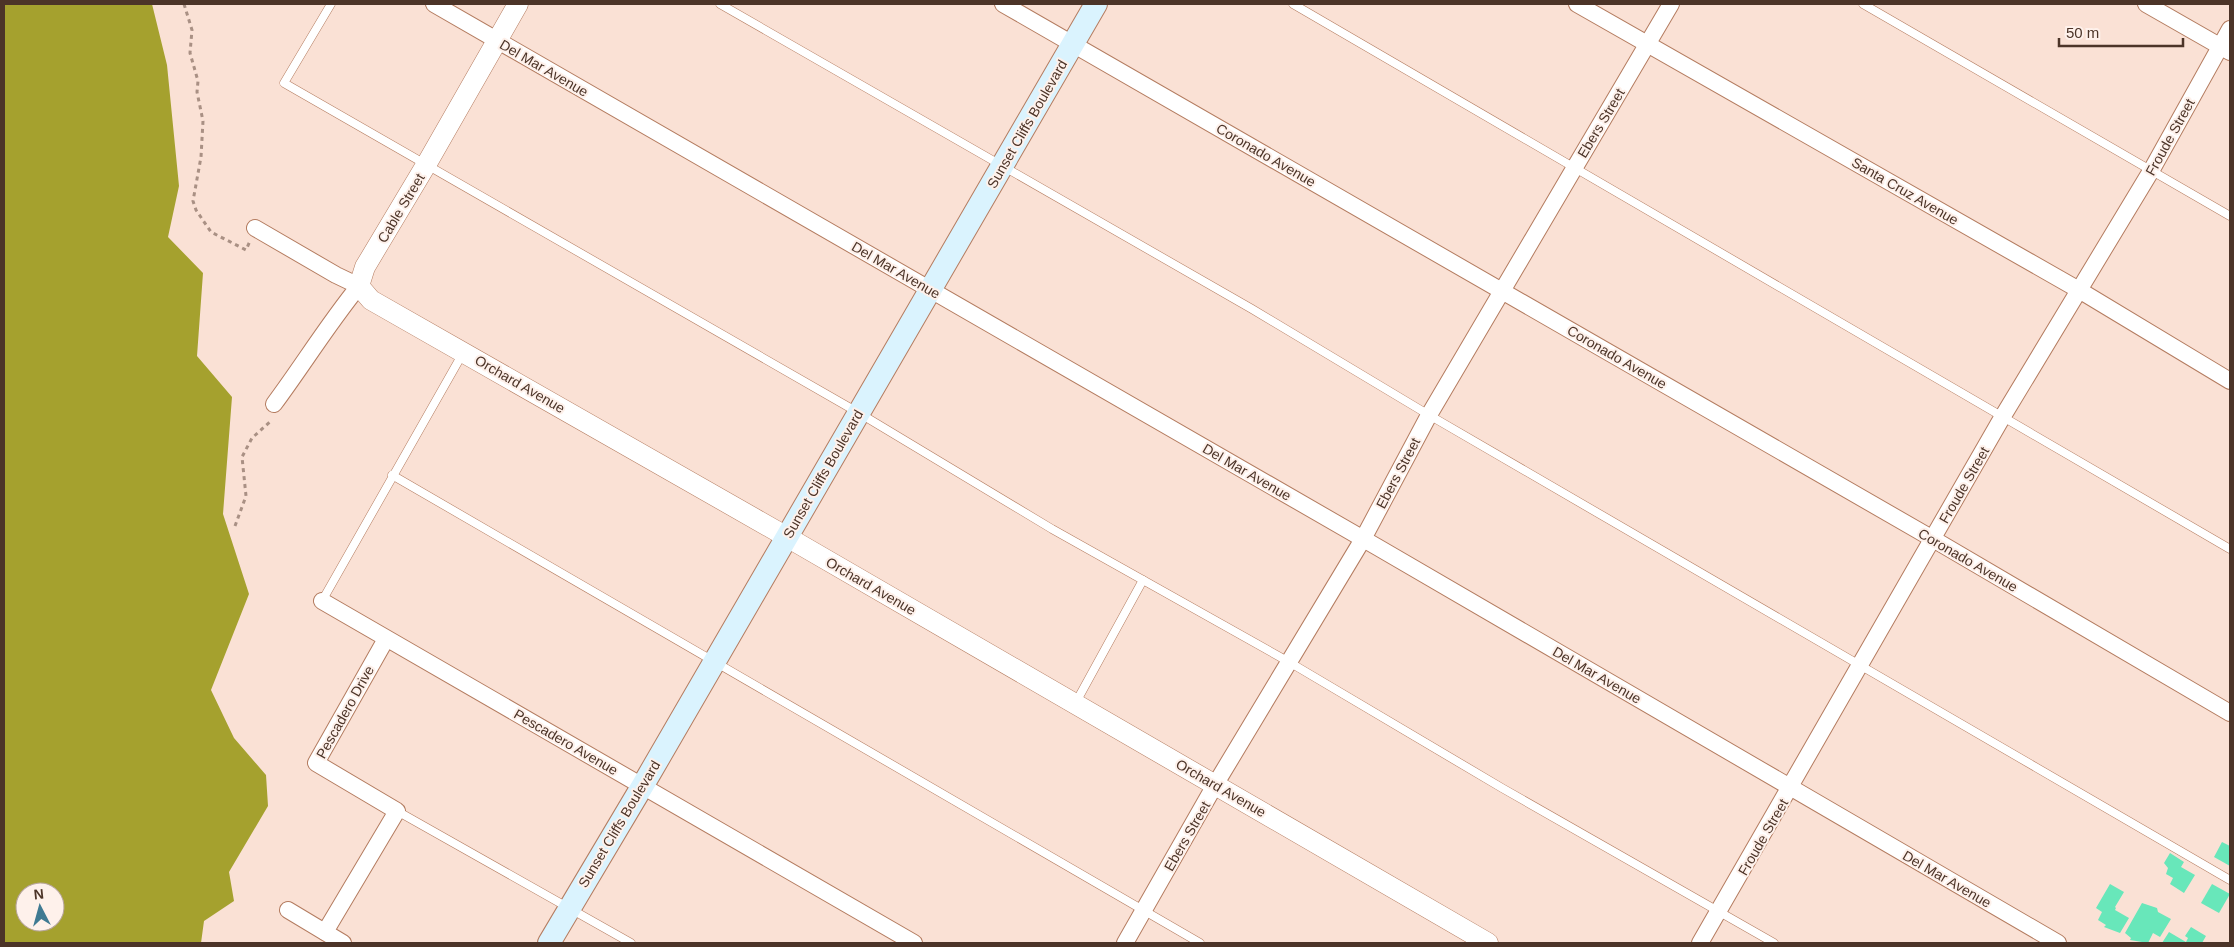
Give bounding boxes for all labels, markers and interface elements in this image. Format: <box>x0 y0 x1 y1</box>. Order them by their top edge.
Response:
scale bar <box>2059 15 2183 47</box>
text: 50 m <box>2066 24 2099 41</box>
street label: Del Mar Avenue <box>497 36 591 100</box>
street label: Sunset Cliffs Boulevard <box>984 57 1070 191</box>
street label: Ebers Street <box>1574 85 1628 160</box>
street label: Froude Street <box>2142 96 2198 178</box>
street label: Coronado Avenue <box>1214 120 1319 190</box>
street label: Santa Cruz Avenue <box>1849 154 1961 228</box>
street label: Cable Street <box>374 170 428 245</box>
street label: Del Mar Avenue <box>849 238 943 302</box>
street label: Coronado Avenue <box>1565 322 1670 392</box>
street label: Orchard Avenue <box>472 352 568 416</box>
street label: Sunset Cliffs Boulevard <box>780 407 866 541</box>
street label: Ebers Street <box>1373 435 1423 511</box>
street label: Del Mar Avenue <box>1200 440 1294 504</box>
street label: Froude Street <box>1936 444 1992 526</box>
street label: Coronado Avenue <box>1916 525 2021 595</box>
street label: Orchard Avenue <box>823 554 919 618</box>
street label: Del Mar Avenue <box>1550 643 1644 707</box>
street label: Pescadero Drive <box>313 663 377 761</box>
street label: Pescadero Avenue <box>511 706 621 778</box>
street label: Orchard Avenue <box>1173 756 1269 820</box>
street label: Sunset Cliffs Boulevard <box>575 758 663 890</box>
street label: Froude Street <box>1735 796 1791 878</box>
street label: Ebers Street <box>1161 798 1213 874</box>
street label: Del Mar Avenue <box>1900 847 1994 911</box>
north arrow <box>15 882 65 932</box>
text: N <box>33 886 45 903</box>

